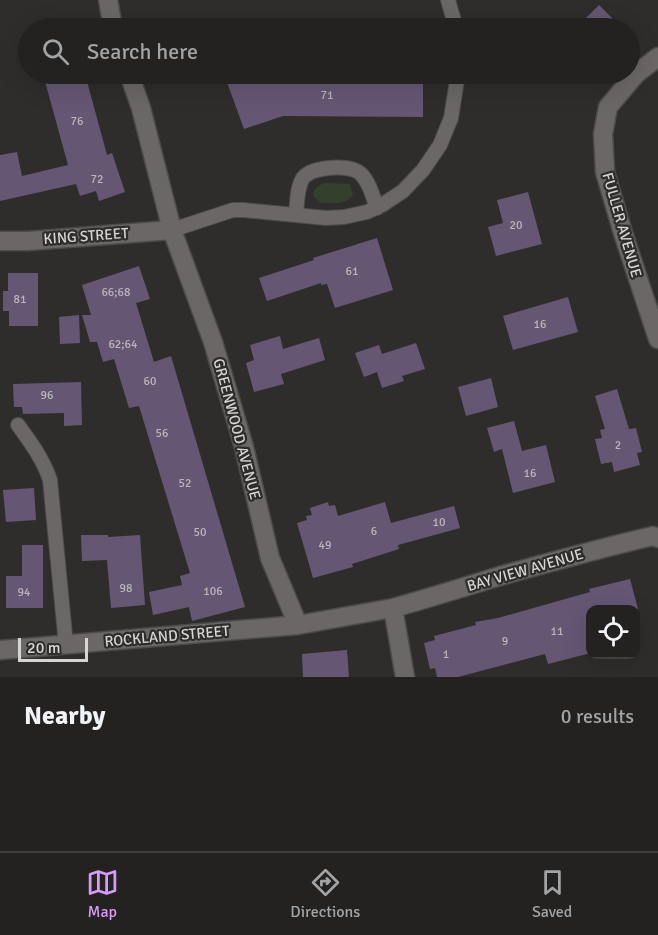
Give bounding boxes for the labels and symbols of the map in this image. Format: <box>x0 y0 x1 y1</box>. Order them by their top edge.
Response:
house number: 71 <box>321 88 333 103</box>
house number: 76 <box>71 114 83 129</box>
street label: FULLER AVENUE <box>598 170 646 280</box>
house number: 72 <box>91 172 103 187</box>
house number: 20 <box>510 218 522 233</box>
street label: KING STREET <box>43 224 130 248</box>
house number: 61 <box>346 264 358 279</box>
house number: 66;68 <box>101 285 131 300</box>
house number: 81 <box>14 292 26 307</box>
house number: 16 <box>534 317 546 332</box>
house number: 62;64 <box>108 337 138 352</box>
street label: GREENWOOD AVENUE <box>209 356 265 502</box>
house number: 60 <box>144 374 156 389</box>
house number: 96 <box>41 388 53 403</box>
house number: 56 <box>156 426 168 441</box>
house number: 2 <box>615 438 621 453</box>
house number: 16 <box>524 466 536 481</box>
house number: 52 <box>179 476 191 491</box>
house number: 10 <box>433 515 445 530</box>
house number: 6 <box>371 524 377 539</box>
house number: 50 <box>194 525 206 540</box>
house number: 49 <box>319 538 331 553</box>
street label: BAY VIEW AVENUE <box>465 545 585 595</box>
house number: 98 <box>120 581 132 596</box>
house number: 106 <box>203 584 223 599</box>
house number: 94 <box>18 585 31 600</box>
street label: ROCKLAND STREET <box>104 622 231 650</box>
house number: 11 <box>551 624 563 639</box>
house number: 9 <box>502 634 508 649</box>
scale bar <box>18 635 88 662</box>
house number: 1 <box>443 647 449 662</box>

